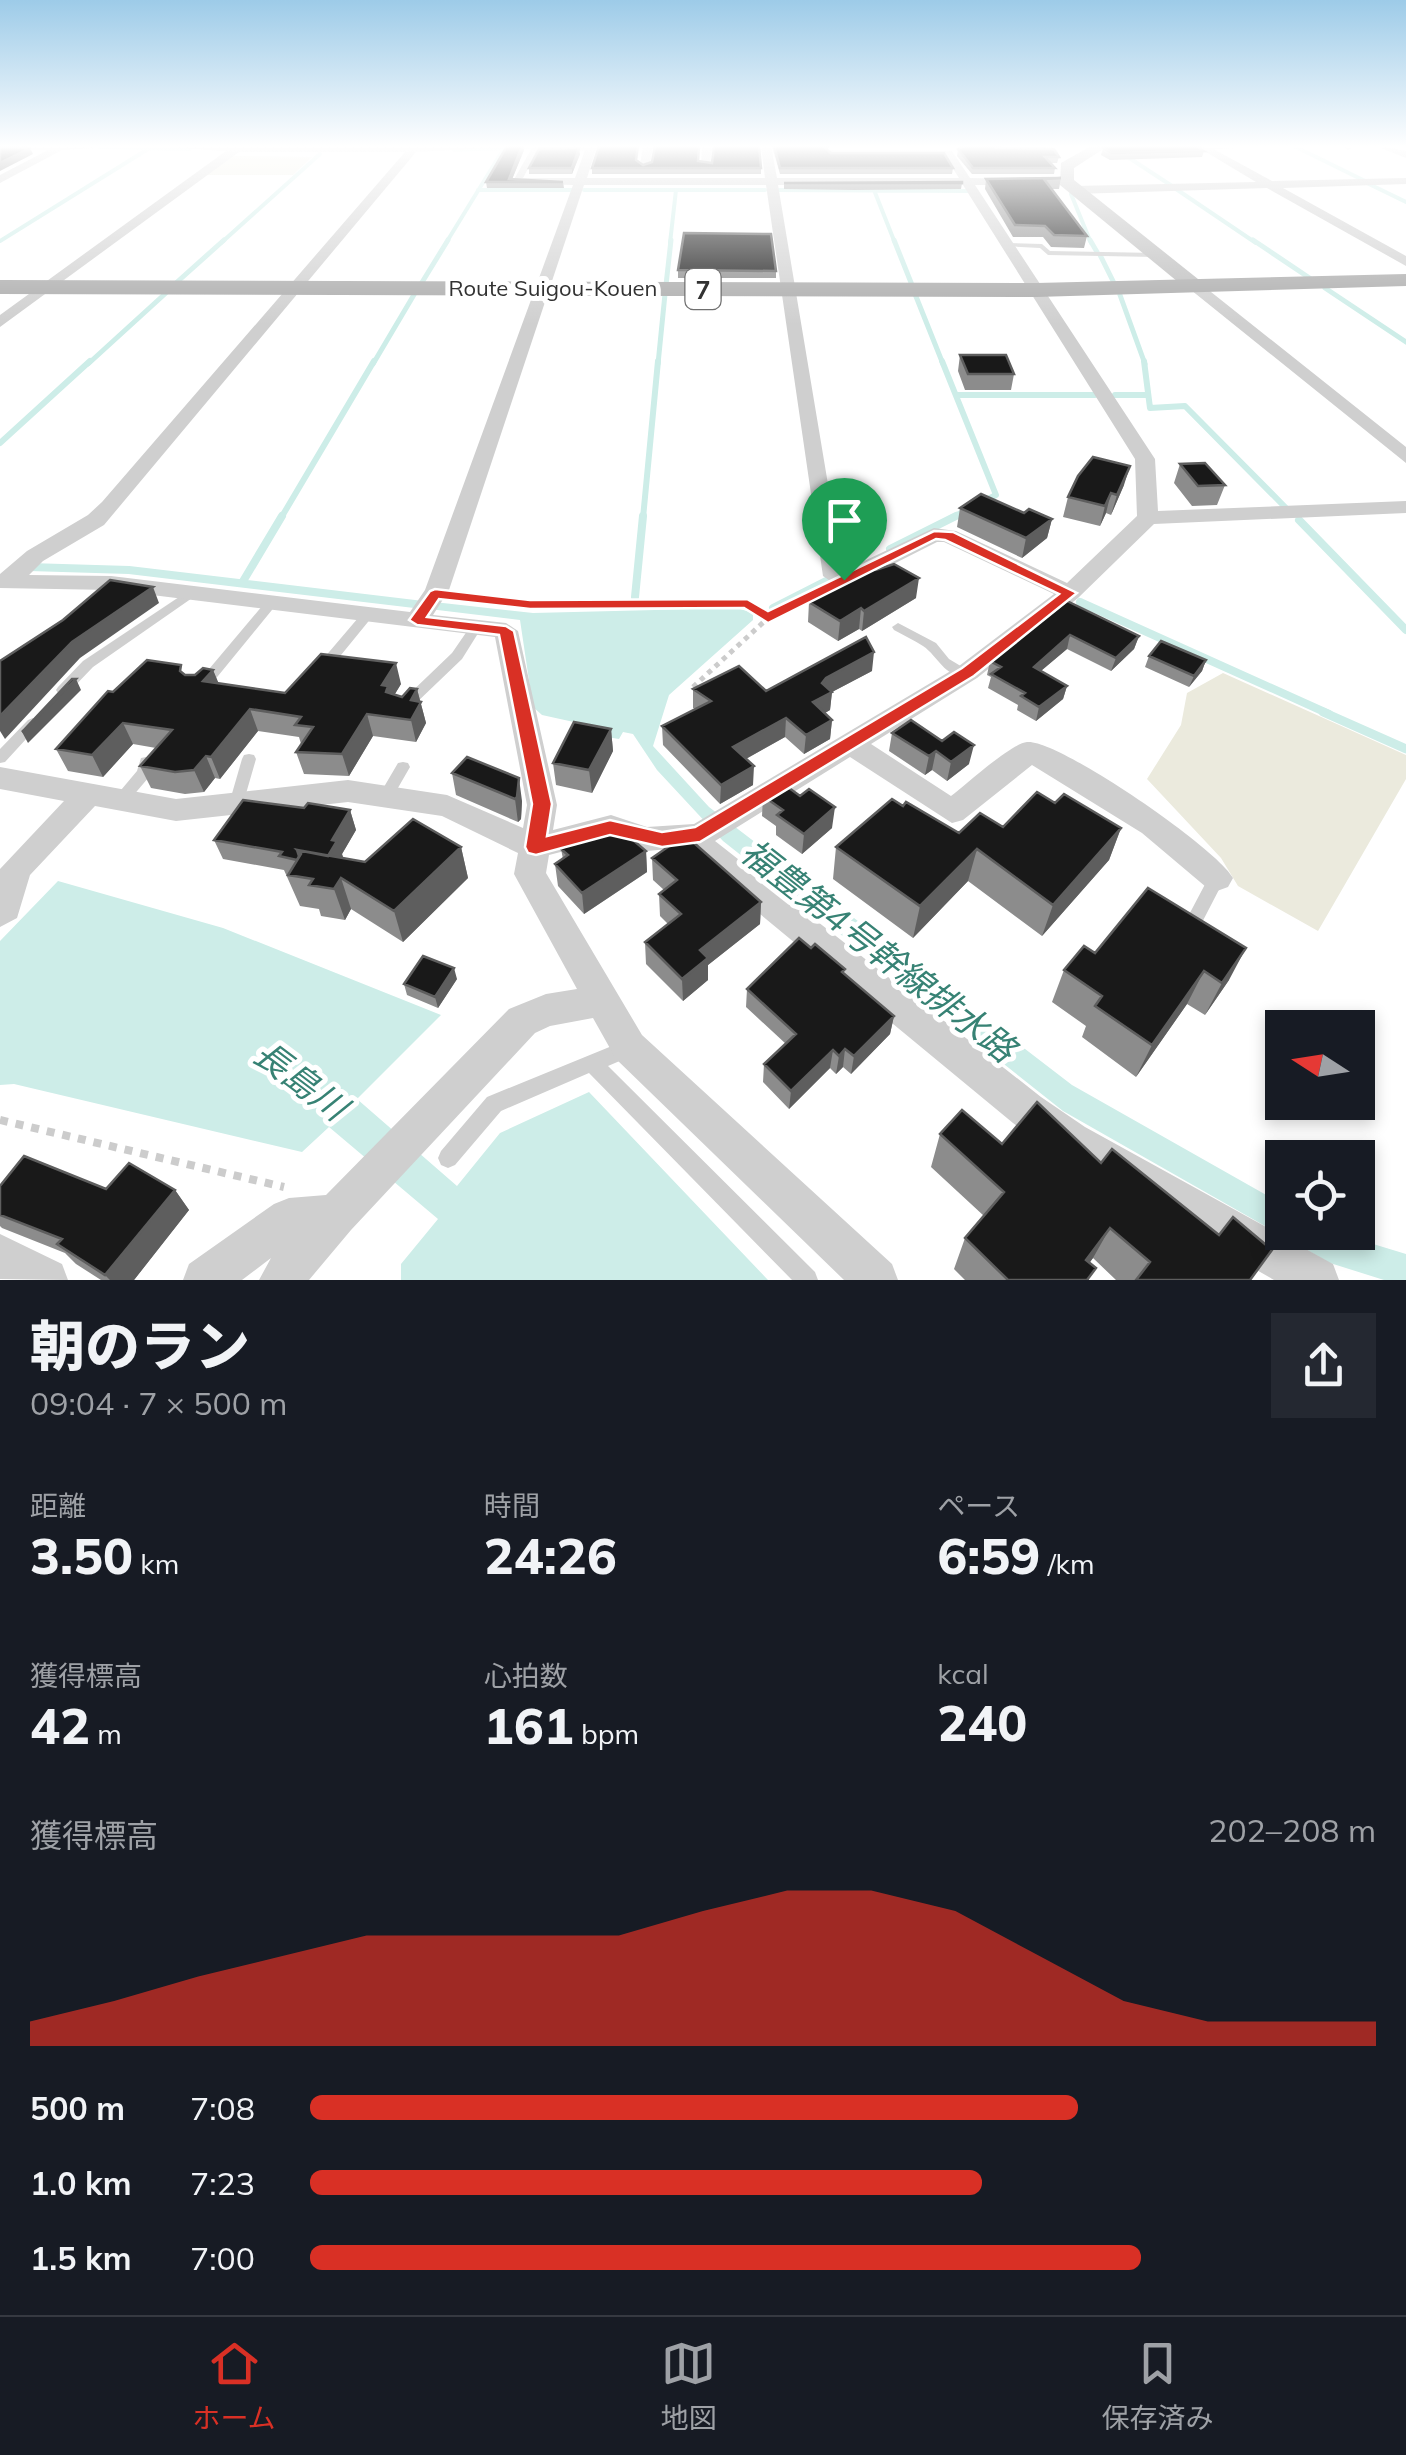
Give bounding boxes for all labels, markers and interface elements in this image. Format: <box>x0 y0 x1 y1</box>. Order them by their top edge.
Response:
road number: 7 <box>686 269 720 309</box>
street label: Route Suigou-Kouen <box>449 274 657 302</box>
pin <box>802 478 887 581</box>
icon: arrive <box>817 493 872 548</box>
water label: 福豊第4号幹線排水路 <box>733 829 1027 1073</box>
north arrow <box>1265 1010 1375 1120</box>
map controls <box>1265 1010 1375 1250</box>
water label: 長島川 <box>246 1031 359 1132</box>
button: locate <box>1265 1140 1375 1250</box>
text: 朝のラン <box>30 1311 250 1380</box>
button: share <box>1271 1313 1376 1418</box>
text: 09:04 · 7 × 500 m <box>30 1383 287 1423</box>
text: 距離 <box>30 1488 86 1523</box>
text: 時間 <box>484 1488 540 1523</box>
text: ペース <box>937 1488 1020 1523</box>
text: 3.50 <box>30 1524 133 1587</box>
text: 24:26 <box>484 1524 617 1587</box>
text: 6:59 <box>937 1524 1040 1587</box>
text: km <box>133 1546 179 1581</box>
text: /km <box>1040 1546 1095 1581</box>
text: kcal <box>937 1656 989 1691</box>
text: 獲得標高 <box>30 1658 142 1693</box>
text: 心拍数 <box>484 1658 568 1693</box>
text: 240 <box>937 1691 1027 1754</box>
text: 42 <box>30 1694 90 1757</box>
text: 161 <box>484 1694 574 1757</box>
text: m <box>90 1716 122 1751</box>
text: bpm <box>574 1716 639 1751</box>
text: 202–208 m <box>1208 1810 1376 1850</box>
text: 獲得標高 <box>30 1815 158 1855</box>
text: 500 m <box>30 2088 125 2128</box>
text: 7:08 <box>190 2088 255 2128</box>
text: 1.0 km <box>30 2163 132 2203</box>
text: 7:23 <box>190 2163 255 2203</box>
text: 1.5 km <box>30 2238 132 2278</box>
text: 7:00 <box>190 2238 255 2278</box>
tab: ホーム <box>192 2336 276 2436</box>
tab: 地図 <box>661 2336 717 2436</box>
tab: 保存済み <box>1101 2336 1214 2436</box>

